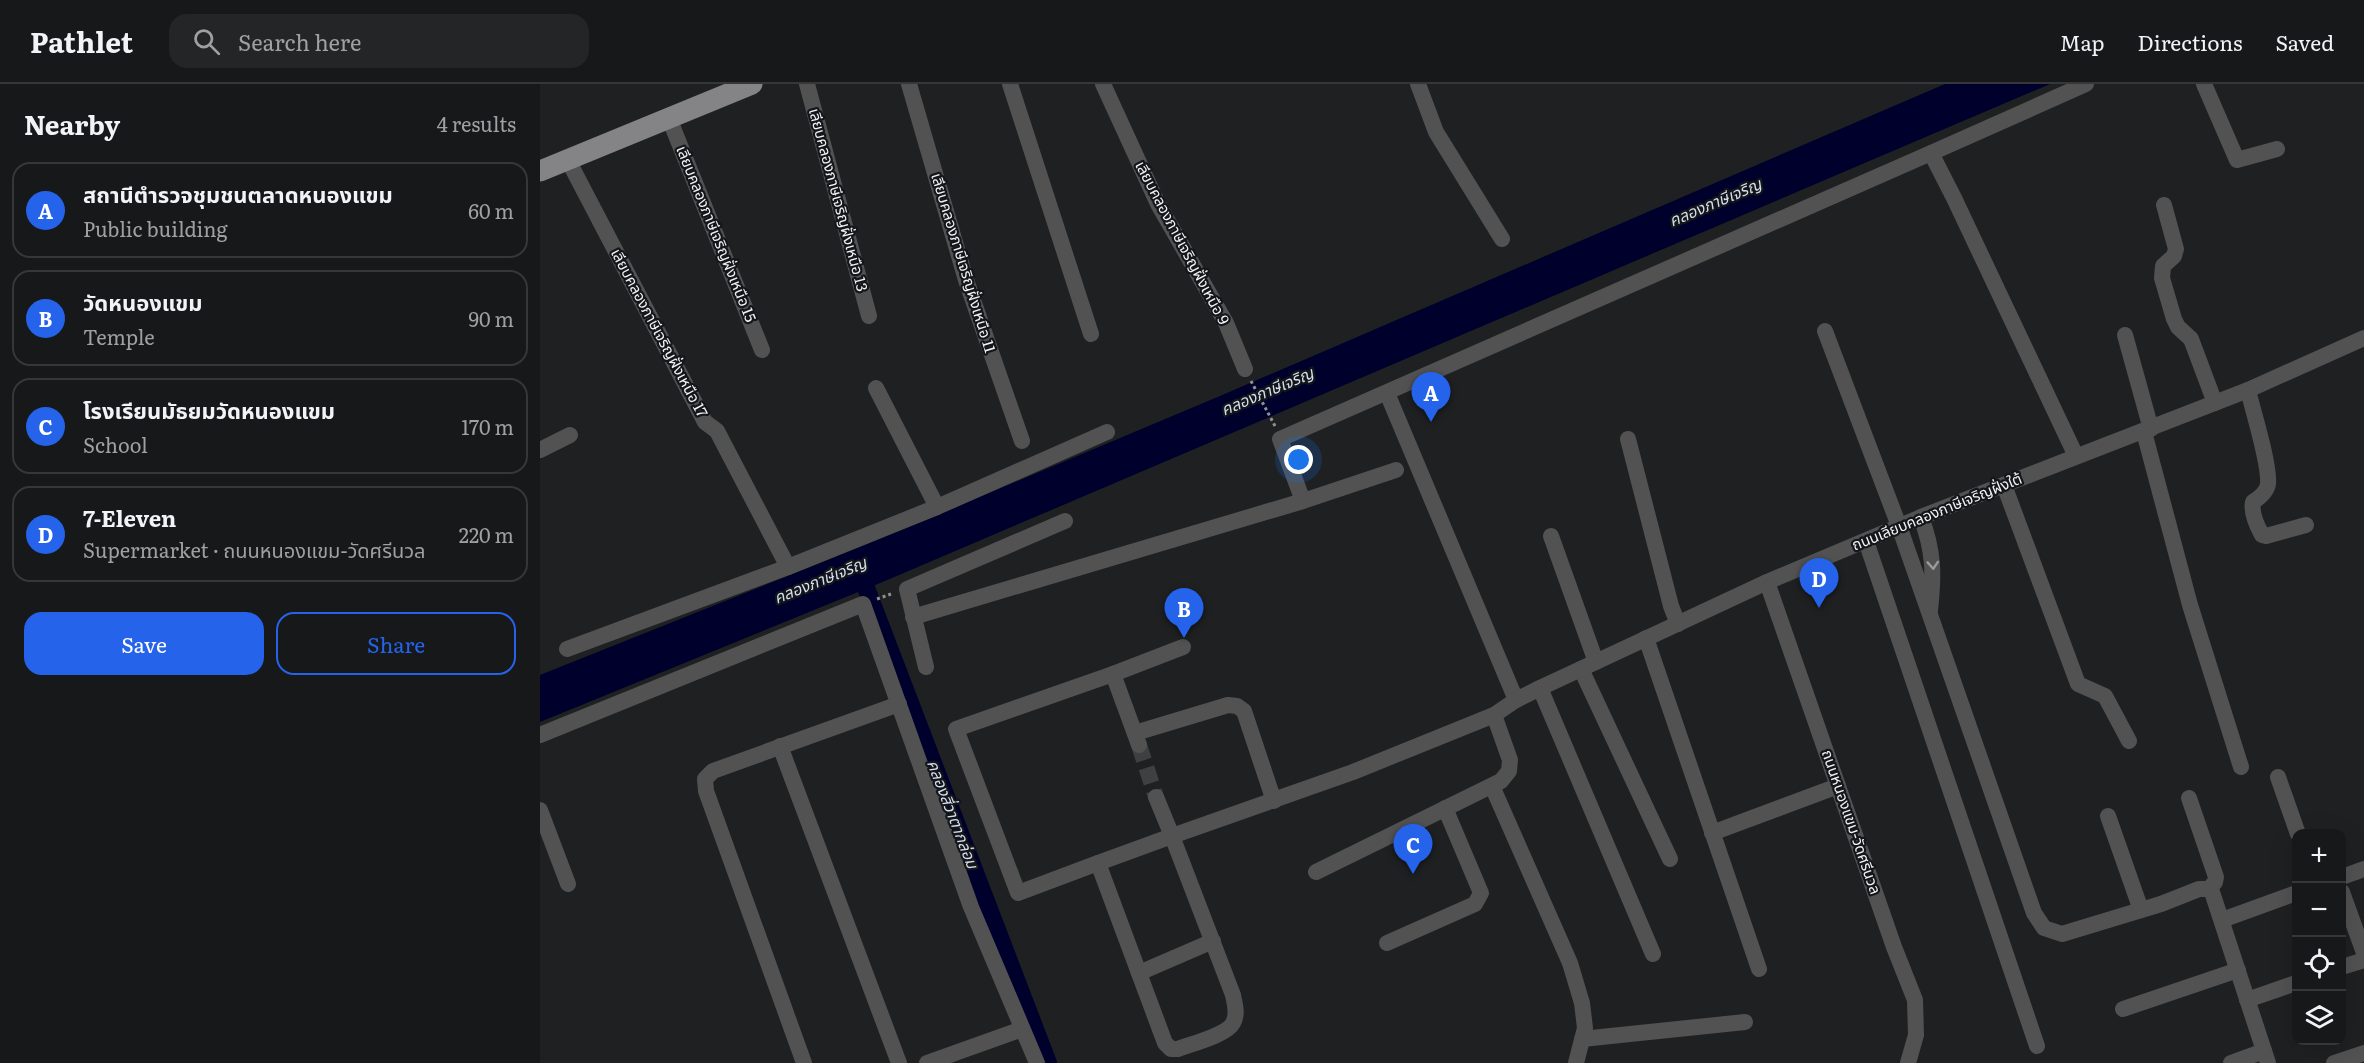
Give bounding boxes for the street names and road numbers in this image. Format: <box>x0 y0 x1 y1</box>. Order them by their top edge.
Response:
street label: เลียบคลองภาษีเจริญฝั่งเหนือ 13 <box>804 105 875 294</box>
street label: เลียบคลองภาษีเจริญฝั่งเหนือ 15 <box>671 142 764 325</box>
street label: เลียบคลองภาษีเจริญฝั่งเหนือ 9 <box>1130 156 1236 328</box>
street label: เลียบคลองภาษีเจริญฝั่งเหนือ 11 <box>926 170 1003 355</box>
street label: เลียบคลองภาษีเจริญฝั่งเหนือ 17 <box>606 244 715 421</box>
street label: ถนนเลียบคลองภาษีเจริญฝั่งใต้ <box>1848 466 2025 555</box>
street label: ถนนหนองแขม-วัดศรีนวล <box>1817 746 1888 897</box>

